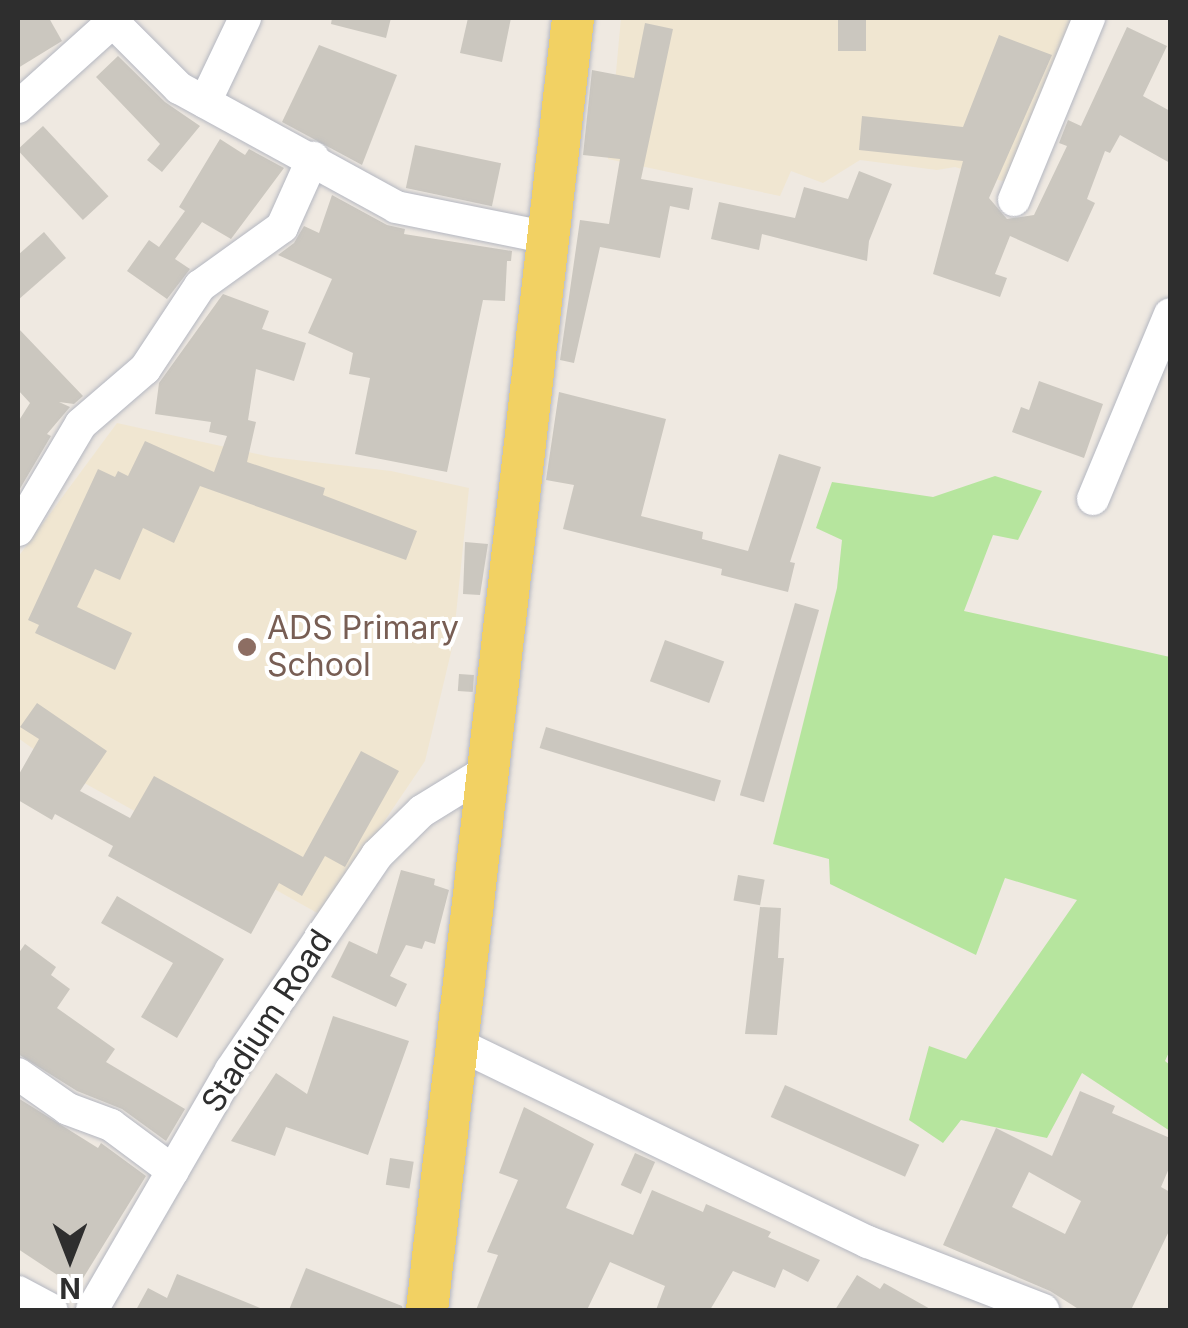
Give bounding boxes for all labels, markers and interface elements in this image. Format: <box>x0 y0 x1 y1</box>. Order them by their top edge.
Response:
place label: ADS Primary School <box>267 610 459 685</box>
marker: ADS Primary School <box>236 636 258 658</box>
street label: Stadium Road <box>194 923 340 1119</box>
north arrow <box>20 1208 120 1308</box>
text: N <box>59 1271 81 1305</box>

